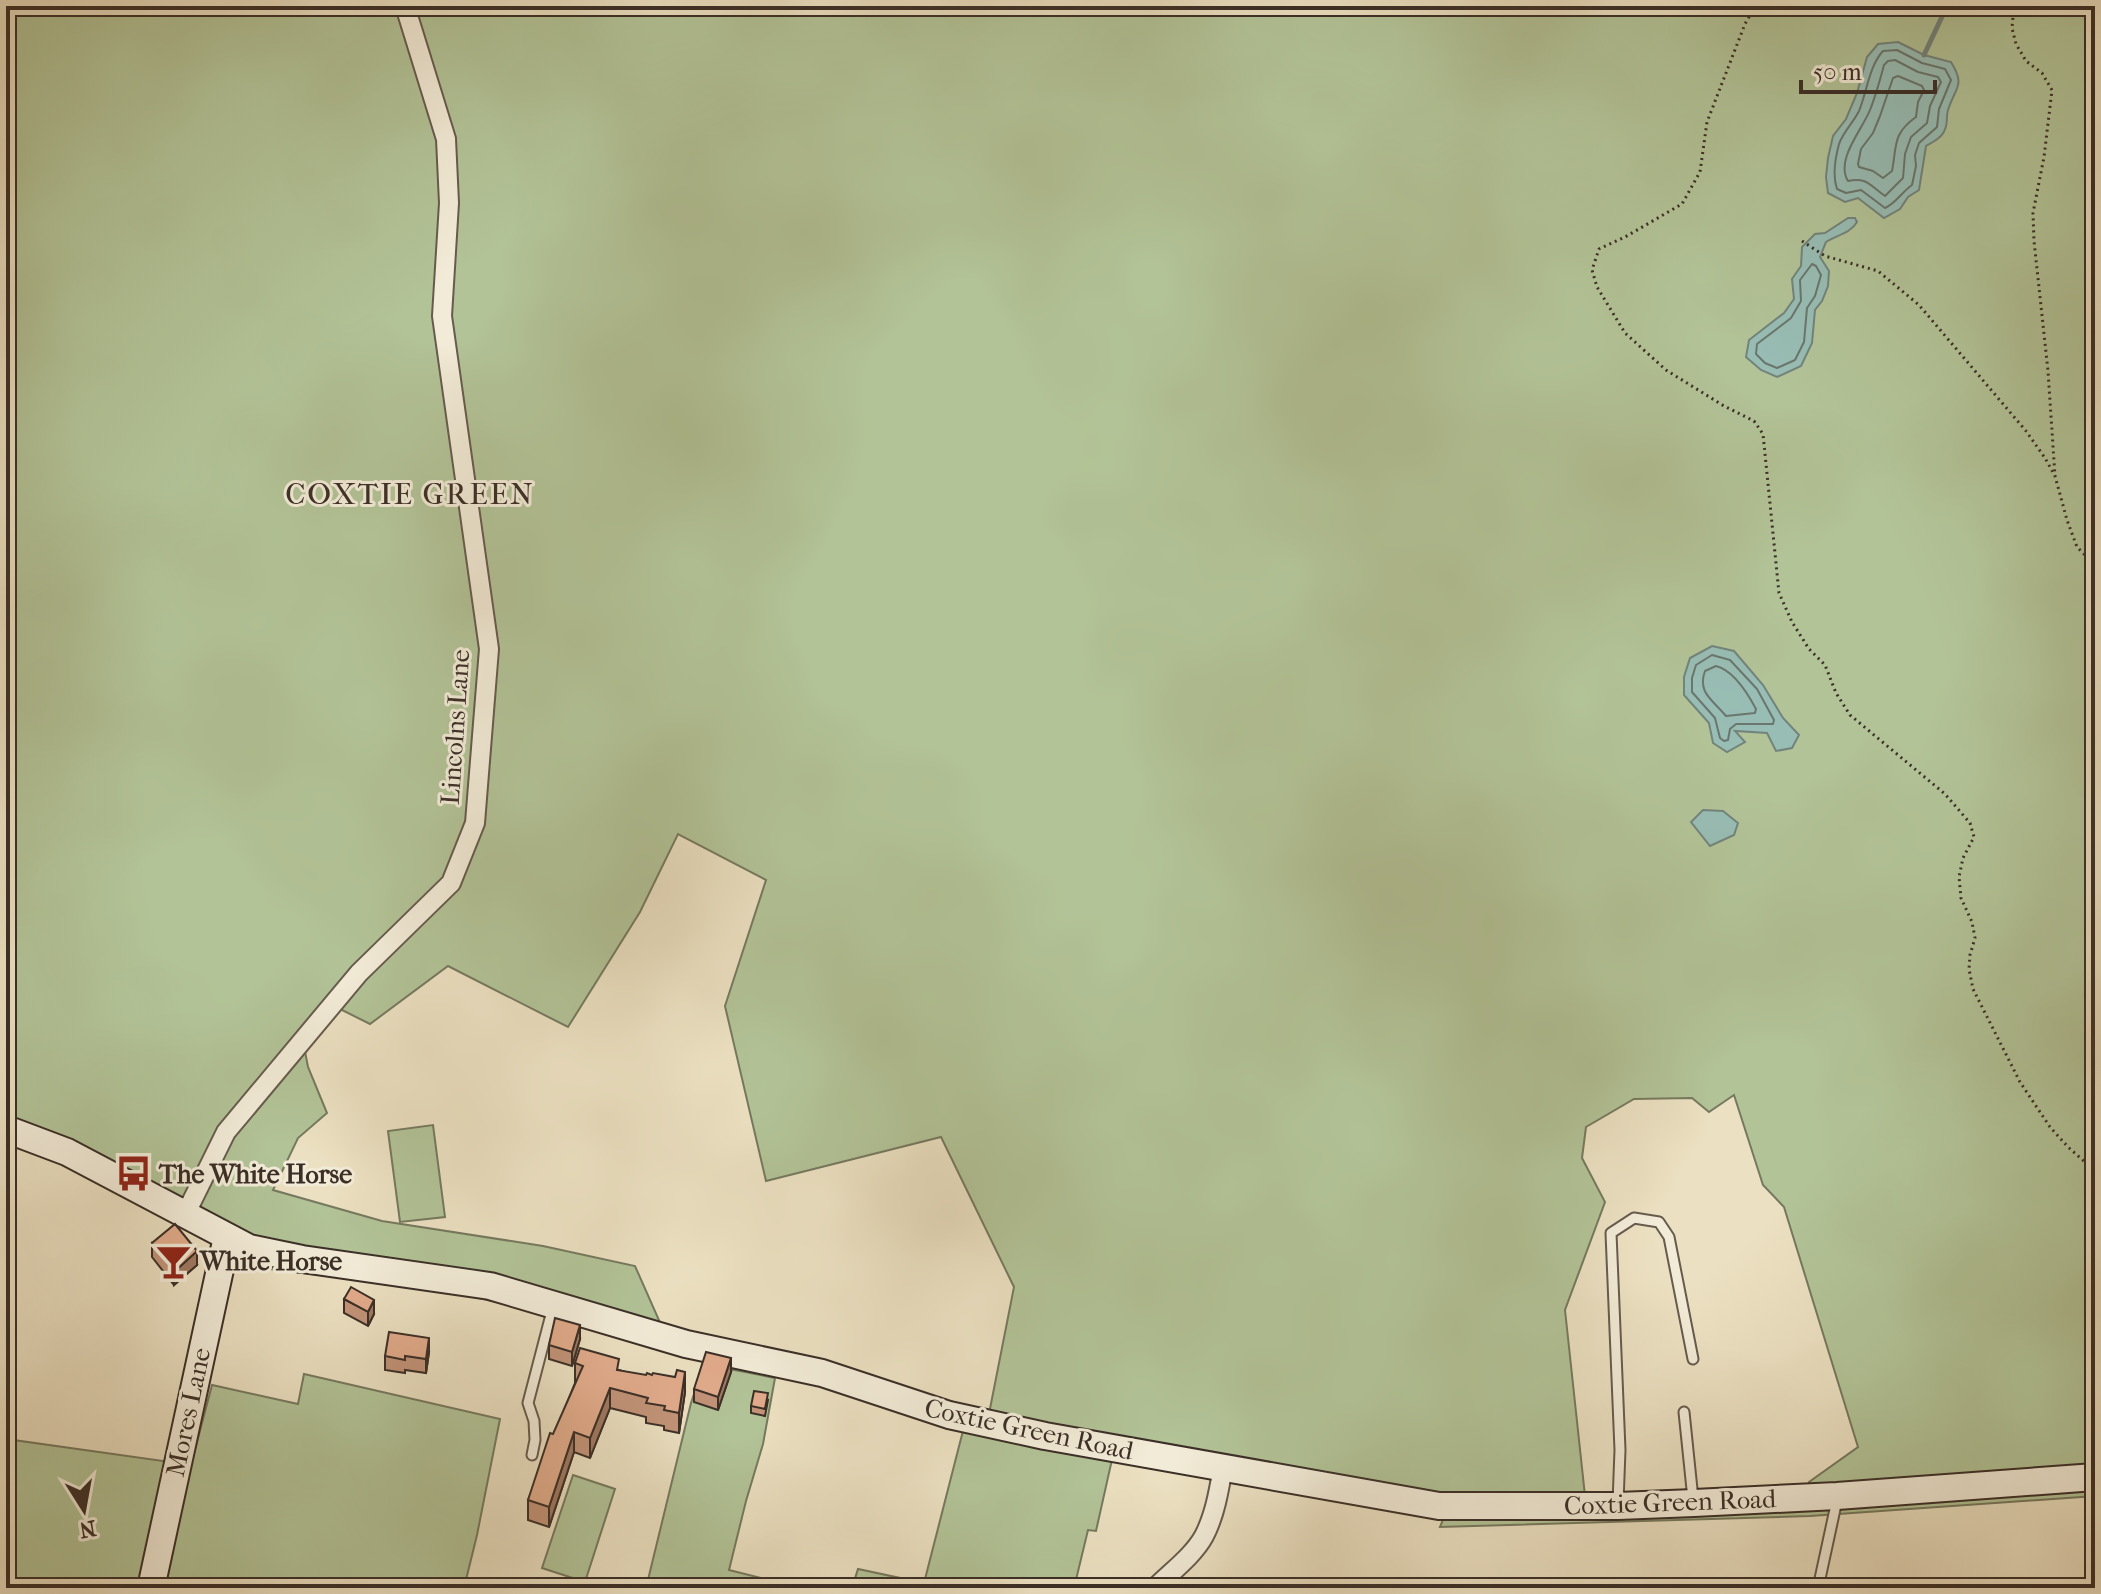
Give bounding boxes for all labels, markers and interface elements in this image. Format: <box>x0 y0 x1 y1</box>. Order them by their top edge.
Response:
scale bar <box>1801 44 1935 94</box>
text: 50 m <box>1813 58 1862 86</box>
district label: COXTIE GREEN <box>285 477 535 512</box>
street label: Lincolns Lane <box>435 648 476 806</box>
bus stop icon: The White Horse <box>114 1155 152 1193</box>
place label: The White Horse <box>158 1159 352 1190</box>
bar icon: White Horse <box>155 1242 193 1280</box>
place label: White Horse <box>199 1246 342 1277</box>
street label: Mores Lane <box>160 1345 217 1479</box>
street label: Coxtie Green Road <box>922 1392 1137 1467</box>
north arrow <box>44 1470 124 1550</box>
street label: Coxtie Green Road <box>1563 1483 1778 1522</box>
text: N <box>77 1514 98 1543</box>

